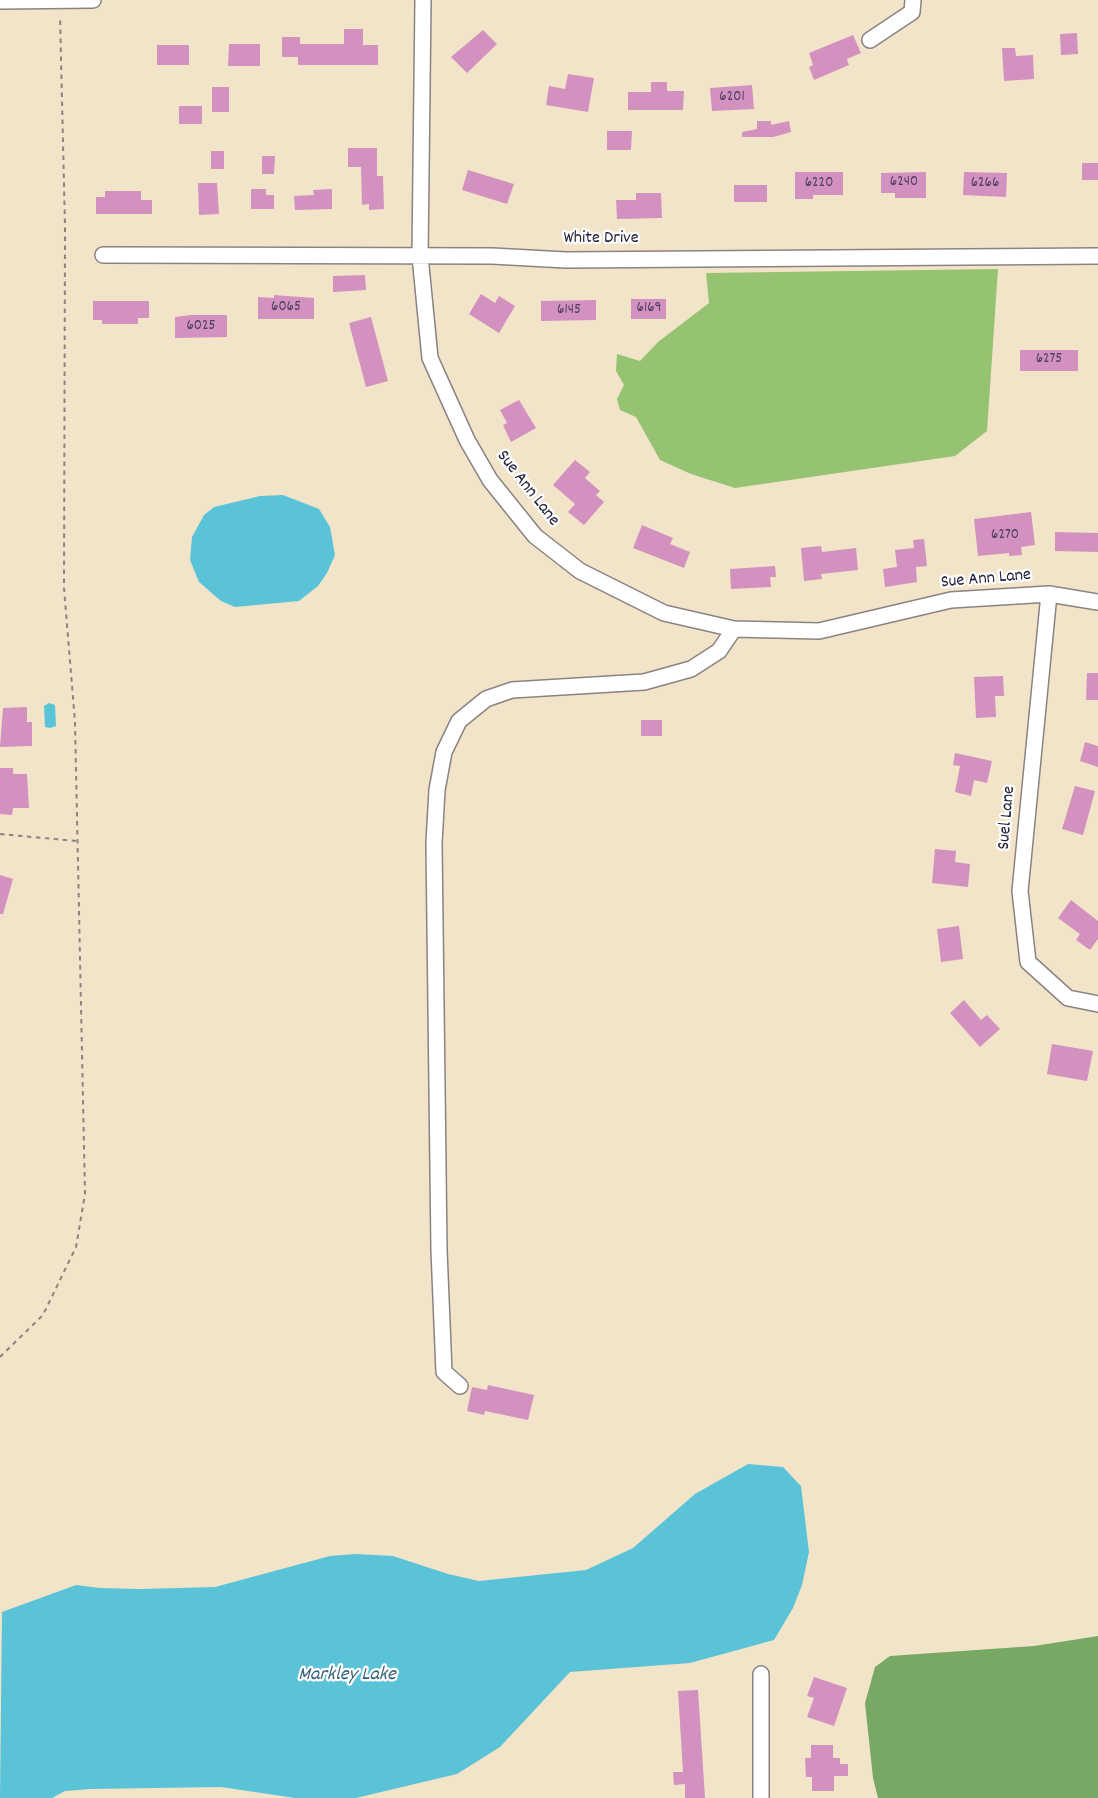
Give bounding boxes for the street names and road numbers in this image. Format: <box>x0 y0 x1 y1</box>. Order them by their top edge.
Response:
street label: White Drive <box>563 229 639 251</box>
street label: Sue Ann Lane <box>491 447 563 531</box>
street label: Sue Ann Lane <box>940 565 1032 595</box>
street label: Suel Lane <box>994 785 1022 851</box>

